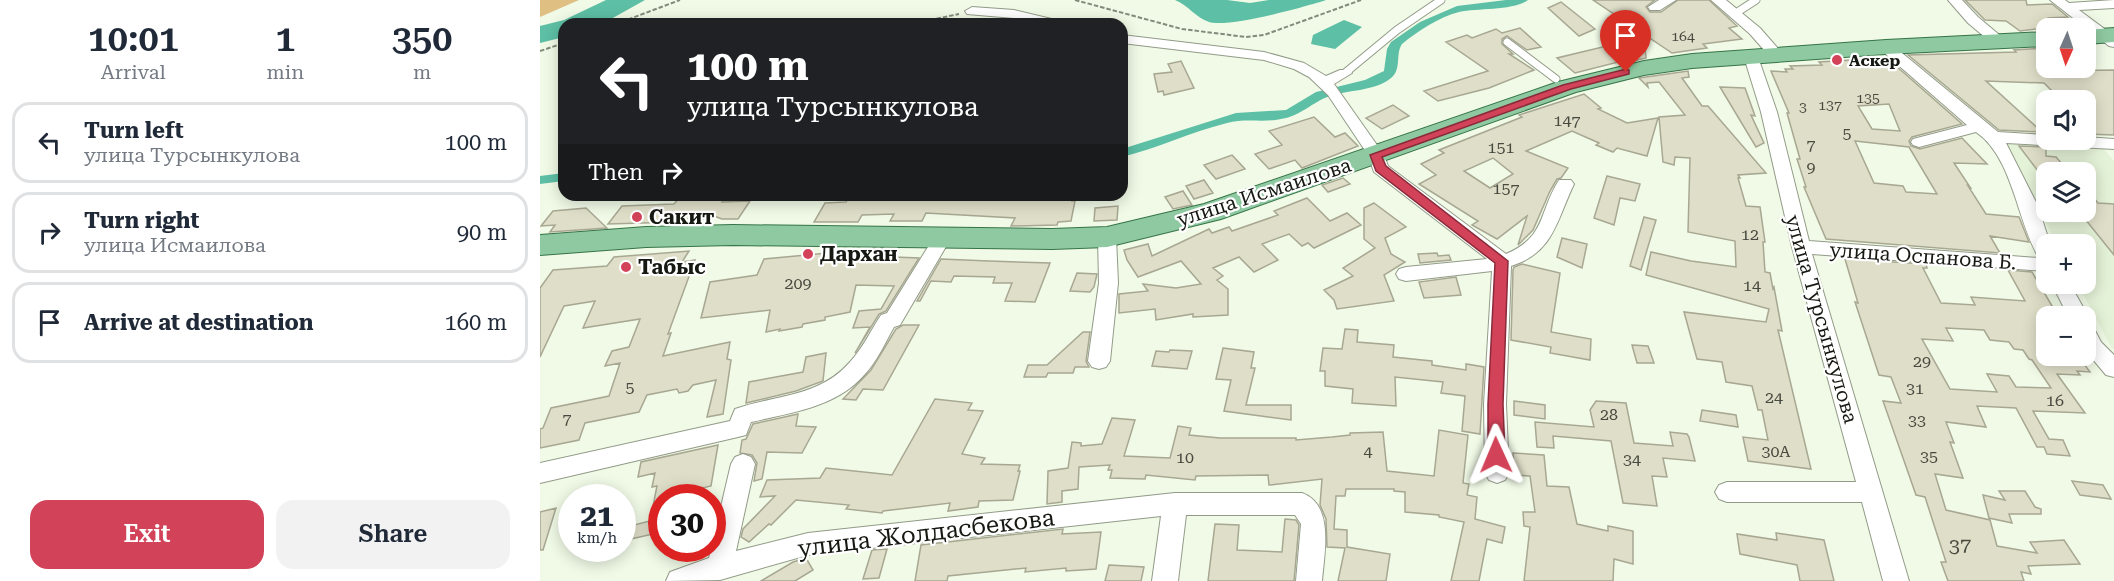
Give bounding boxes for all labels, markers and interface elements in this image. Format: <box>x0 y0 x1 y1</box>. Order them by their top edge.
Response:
pin <box>1600 10 1651 72</box>
text: 10:01 <box>88 18 179 60</box>
text: 1 <box>275 18 295 60</box>
text: 350 <box>392 18 452 60</box>
north arrow <box>2036 18 2096 78</box>
map controls <box>2036 18 2096 366</box>
icon: arrive <box>1609 19 1642 52</box>
house number: 164 <box>1671 28 1695 44</box>
text: 100 m <box>687 41 809 90</box>
icon: left <box>588 42 666 120</box>
place label: Аскер <box>1849 51 1900 70</box>
marker: Аскер <box>1830 53 1844 67</box>
text: Arrival <box>101 60 166 84</box>
text: min <box>267 60 304 84</box>
text: m <box>413 60 431 84</box>
house number: 135 <box>1856 90 1880 106</box>
button: sound <box>2036 90 2096 150</box>
text: улица Турсынкулова <box>687 91 979 123</box>
house number: 137 <box>1818 97 1842 113</box>
house number: 3 <box>1799 99 1807 115</box>
house number: 147 <box>1554 111 1580 130</box>
text: Turn left <box>84 118 184 143</box>
house number: 5 <box>1843 124 1852 143</box>
icon: left <box>33 126 66 159</box>
text: 100 m <box>444 130 507 155</box>
house number: 7 <box>1807 135 1816 154</box>
house number: 151 <box>1488 138 1514 157</box>
text: улица Турсынкулова <box>84 143 300 167</box>
street label: улица Исмаилова <box>1174 152 1354 232</box>
icon: right <box>655 156 688 189</box>
house number: 9 <box>1807 158 1816 177</box>
text: Then <box>588 160 643 185</box>
button: layers <box>2036 162 2096 222</box>
house number: 157 <box>1493 179 1519 198</box>
place label: Сакит <box>649 205 714 229</box>
text: Turn right <box>84 208 199 233</box>
marker: Сакит <box>630 210 644 224</box>
street label: улица Турсынкулова <box>1781 212 1863 426</box>
icon: right <box>33 216 66 249</box>
text: 90 m <box>457 220 507 245</box>
house number: 12 <box>1741 225 1759 244</box>
text: улица Исмаилова <box>84 233 266 257</box>
button: + <box>2036 234 2096 294</box>
street label: улица Оспанова Б. <box>1829 238 2017 274</box>
place label: Дархан <box>820 242 898 266</box>
marker: Дархан <box>801 247 815 261</box>
place label: Табыс <box>638 255 706 279</box>
marker: Табыс <box>619 260 633 274</box>
house number: 209 <box>785 274 811 293</box>
house number: 14 <box>1743 276 1761 295</box>
icon: arrive <box>33 306 66 339</box>
button: − <box>2036 306 2096 366</box>
text: Arrive at destination <box>84 310 313 335</box>
text: 160 m <box>444 310 507 335</box>
house number: 29 <box>1913 352 1931 371</box>
house number: 5 <box>626 378 635 397</box>
house number: 31 <box>1906 379 1924 398</box>
house number: 24 <box>1765 388 1783 407</box>
house number: 16 <box>2046 391 2064 410</box>
house number: 28 <box>1600 405 1618 424</box>
house number: 7 <box>563 409 572 428</box>
house number: 33 <box>1908 411 1926 430</box>
position arrow <box>1464 423 1528 487</box>
house number: 4 <box>1364 442 1373 461</box>
house number: 30А <box>1761 442 1791 461</box>
house number: 35 <box>1920 447 1938 466</box>
house number: 10 <box>1176 448 1194 467</box>
house number: 34 <box>1623 450 1641 469</box>
speed limit sign: 30 <box>648 484 726 562</box>
text: 21 <box>580 498 614 533</box>
button: Exit <box>30 500 264 569</box>
button: Share <box>276 500 510 569</box>
street label: улица Жолдасбекова <box>796 503 1056 563</box>
text: km/h <box>577 529 617 547</box>
house number: 37 <box>1949 533 1971 557</box>

